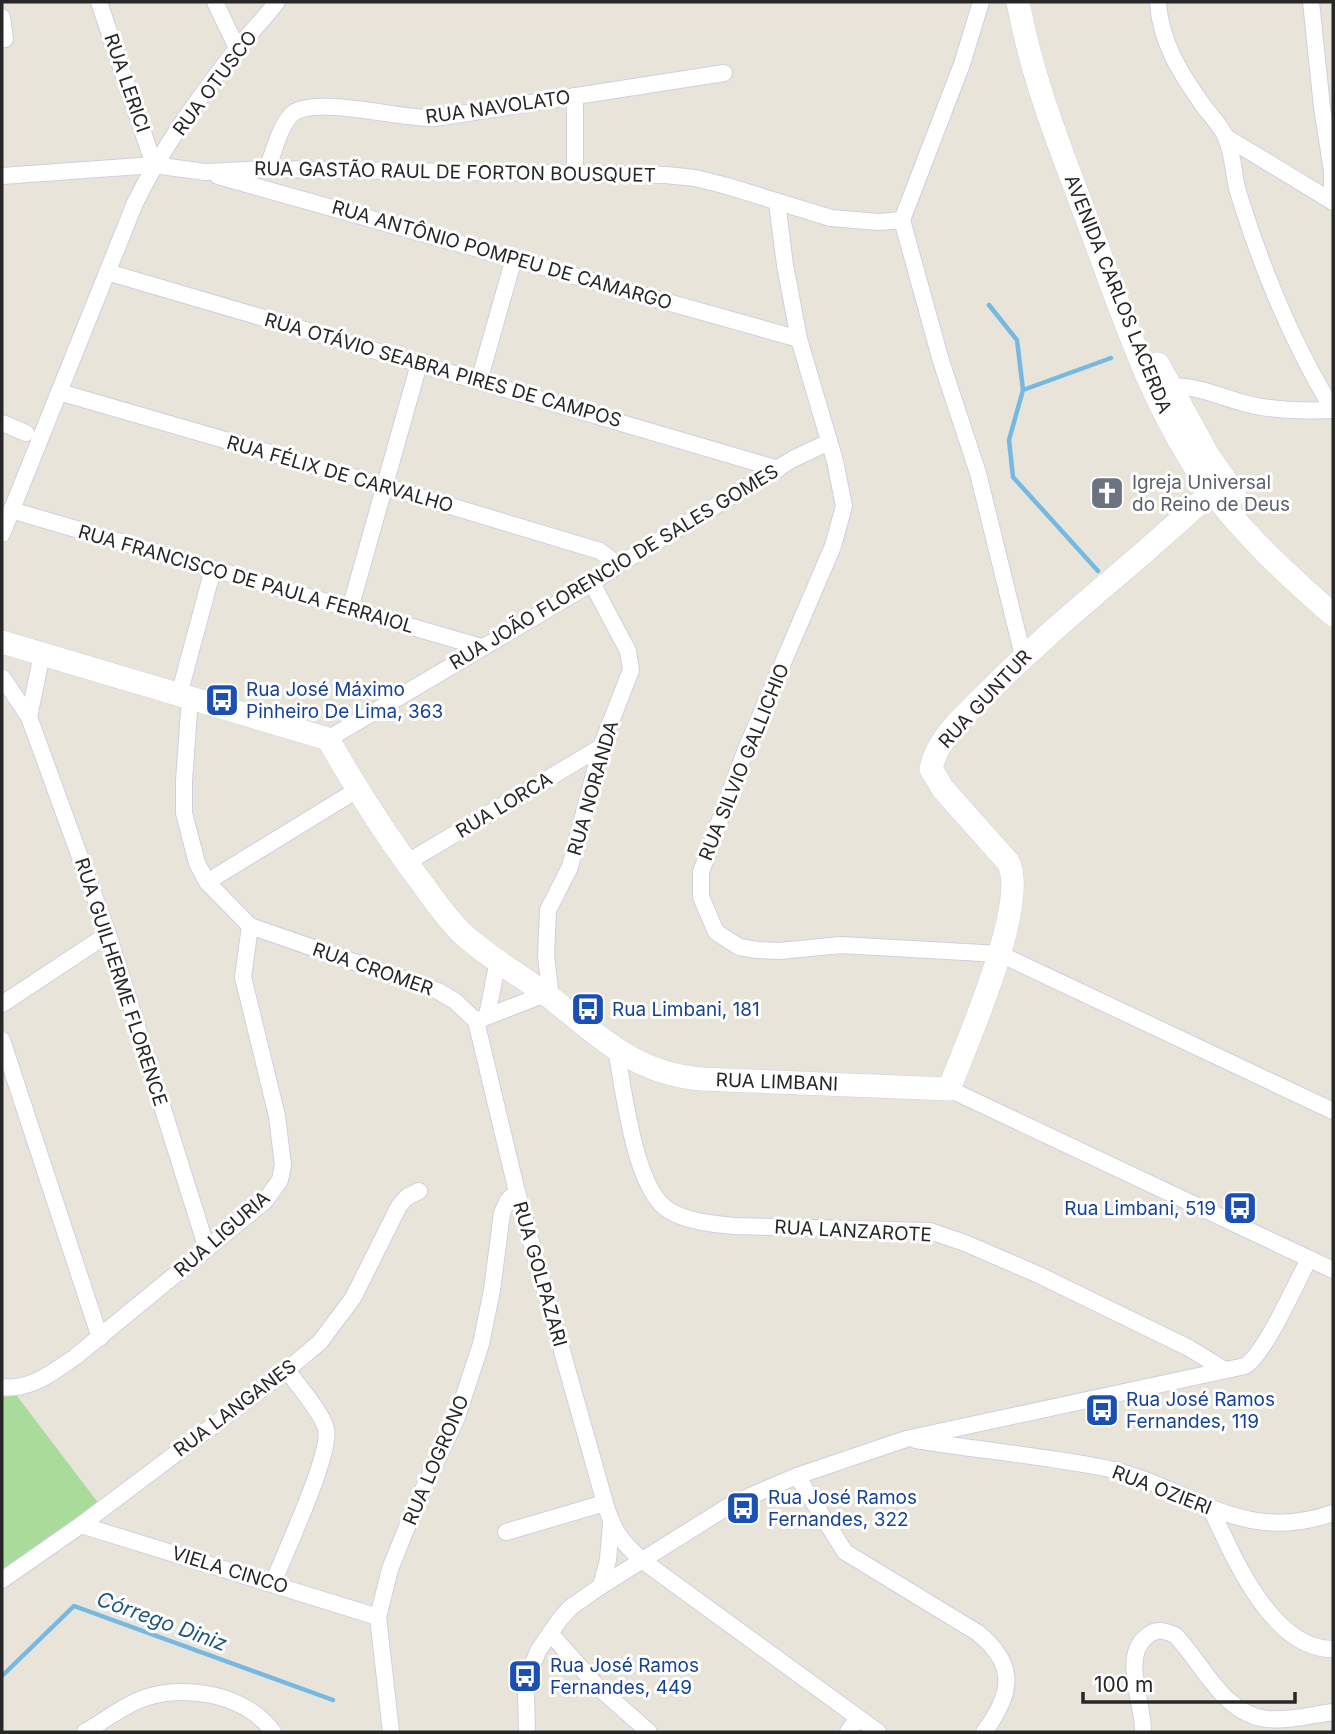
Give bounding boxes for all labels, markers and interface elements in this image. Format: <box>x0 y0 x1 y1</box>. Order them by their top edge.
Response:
street label: RUA OTUSCO <box>168 26 262 140</box>
street label: RUA LERICI <box>99 31 155 135</box>
street label: RUA NAVOLATO <box>424 85 572 129</box>
street label: RUA GASTÃO RAUL DE FORTON BOUSQUET <box>254 157 656 187</box>
street label: AVENIDA CARLOS LACERDA <box>1060 171 1176 417</box>
street label: RUA ANTÔNIO POMPEU DE CAMARGO <box>329 195 675 315</box>
street label: RUA OTÁVIO SEABRA PIRES DE CAMPOS <box>262 307 624 432</box>
street label: RUA FÉLIX DE CARVALHO <box>224 430 456 517</box>
street label: RUA JOÃO FLORENCIO DE SALES GOMES <box>446 459 782 675</box>
place label: Igreja Universal do Reino de Deus <box>1132 471 1290 516</box>
church icon: Igreja Universal do Reino de Deus <box>1088 474 1126 512</box>
street label: RUA FRANCISCO DE PAULA FERRAIOL <box>76 520 416 638</box>
street label: RUA GUNTUR <box>934 645 1036 753</box>
street label: RUA SILVIO GALLICHIO <box>694 660 794 864</box>
place label: Rua José Máximo Pinheiro De Lima, 363 <box>246 678 443 723</box>
bus stop icon: Rua José Máximo Pinheiro De Lima, 363 <box>203 681 241 719</box>
street label: RUA NORANDA <box>563 718 623 858</box>
street label: RUA LORCA <box>452 767 556 843</box>
street label: RUA GUILHERME FLORENCE <box>70 855 172 1109</box>
street label: RUA CROMER <box>310 938 436 1000</box>
bus stop icon: Rua Limbani, 181 <box>569 990 607 1028</box>
place label: Rua Limbani, 181 <box>612 998 760 1021</box>
street label: RUA LIMBANI <box>715 1068 839 1096</box>
street label: RUA LIGURIA <box>170 1186 274 1282</box>
bus stop icon: Rua Limbani, 519 <box>1221 1189 1259 1227</box>
place label: Rua Limbani, 519 <box>1064 1197 1216 1220</box>
street label: RUA GOLPAZARI <box>508 1199 572 1349</box>
street label: RUA LANZAROTE <box>774 1215 932 1247</box>
street label: RUA LANGANES <box>169 1354 301 1462</box>
place label: Rua José Ramos Fernandes, 119 <box>1126 1388 1275 1433</box>
bus stop icon: Rua José Ramos Fernandes, 119 <box>1083 1391 1121 1429</box>
street label: RUA LOGRONO <box>398 1392 474 1528</box>
street label: RUA OZIERI <box>1109 1460 1215 1520</box>
place label: Rua José Ramos Fernandes, 322 <box>768 1486 917 1531</box>
bus stop icon: Rua José Ramos Fernandes, 322 <box>724 1489 762 1527</box>
street label: VIELA CINCO <box>169 1541 291 1599</box>
water label: Córrego Diniz <box>94 1586 231 1656</box>
place label: Rua José Ramos Fernandes, 449 <box>550 1654 699 1699</box>
bus stop icon: Rua José Ramos Fernandes, 449 <box>506 1657 544 1695</box>
scale bar <box>1083 1660 1295 1704</box>
text: 100 m <box>1094 1672 1153 1697</box>

